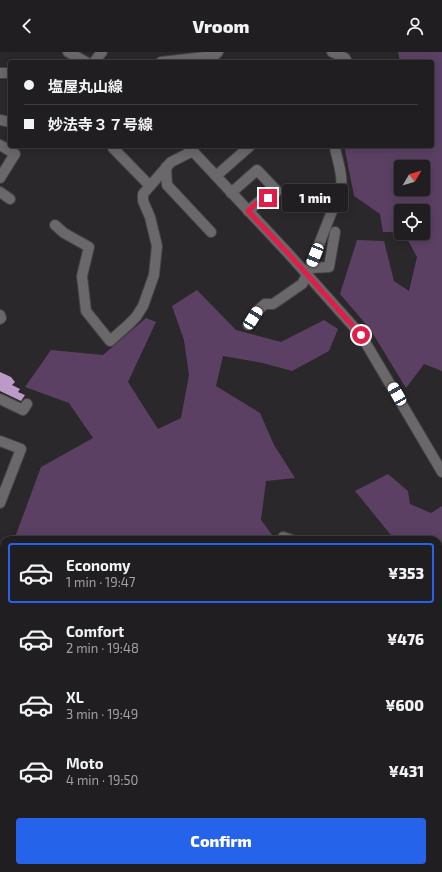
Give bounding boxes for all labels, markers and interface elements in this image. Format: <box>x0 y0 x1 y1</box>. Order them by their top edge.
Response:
icon: back <box>16 15 38 37</box>
text: Vroom <box>193 15 249 37</box>
icon: person <box>404 15 426 37</box>
text: 塩屋丸山線 <box>48 77 123 95</box>
text: 妙法寺３７号線 <box>48 115 153 133</box>
north arrow <box>394 160 430 196</box>
map controls <box>394 160 430 240</box>
callout: 1 min <box>282 184 348 212</box>
route end <box>259 189 277 207</box>
text: 1 min <box>299 190 331 206</box>
button: locate <box>394 204 430 240</box>
car <box>305 242 325 268</box>
car <box>242 305 264 331</box>
route start <box>352 326 370 344</box>
car <box>386 381 408 407</box>
icon: car <box>18 555 54 591</box>
text: Economy <box>66 556 131 574</box>
text: ¥353 <box>388 564 424 582</box>
text: 1 min · 19:47 <box>66 574 135 590</box>
icon: car <box>18 621 54 657</box>
text: Comfort <box>66 622 124 640</box>
text: ¥476 <box>387 630 424 648</box>
text: 2 min · 19:48 <box>66 640 139 656</box>
icon: car <box>18 687 54 723</box>
text: XL <box>66 688 84 706</box>
text: ¥600 <box>385 696 424 714</box>
text: 3 min · 19:49 <box>66 706 138 722</box>
icon: car <box>18 753 54 789</box>
text: Moto <box>66 754 104 772</box>
text: ¥431 <box>389 762 424 780</box>
text: 4 min · 19:50 <box>66 772 138 788</box>
button: Confirm <box>16 818 426 864</box>

